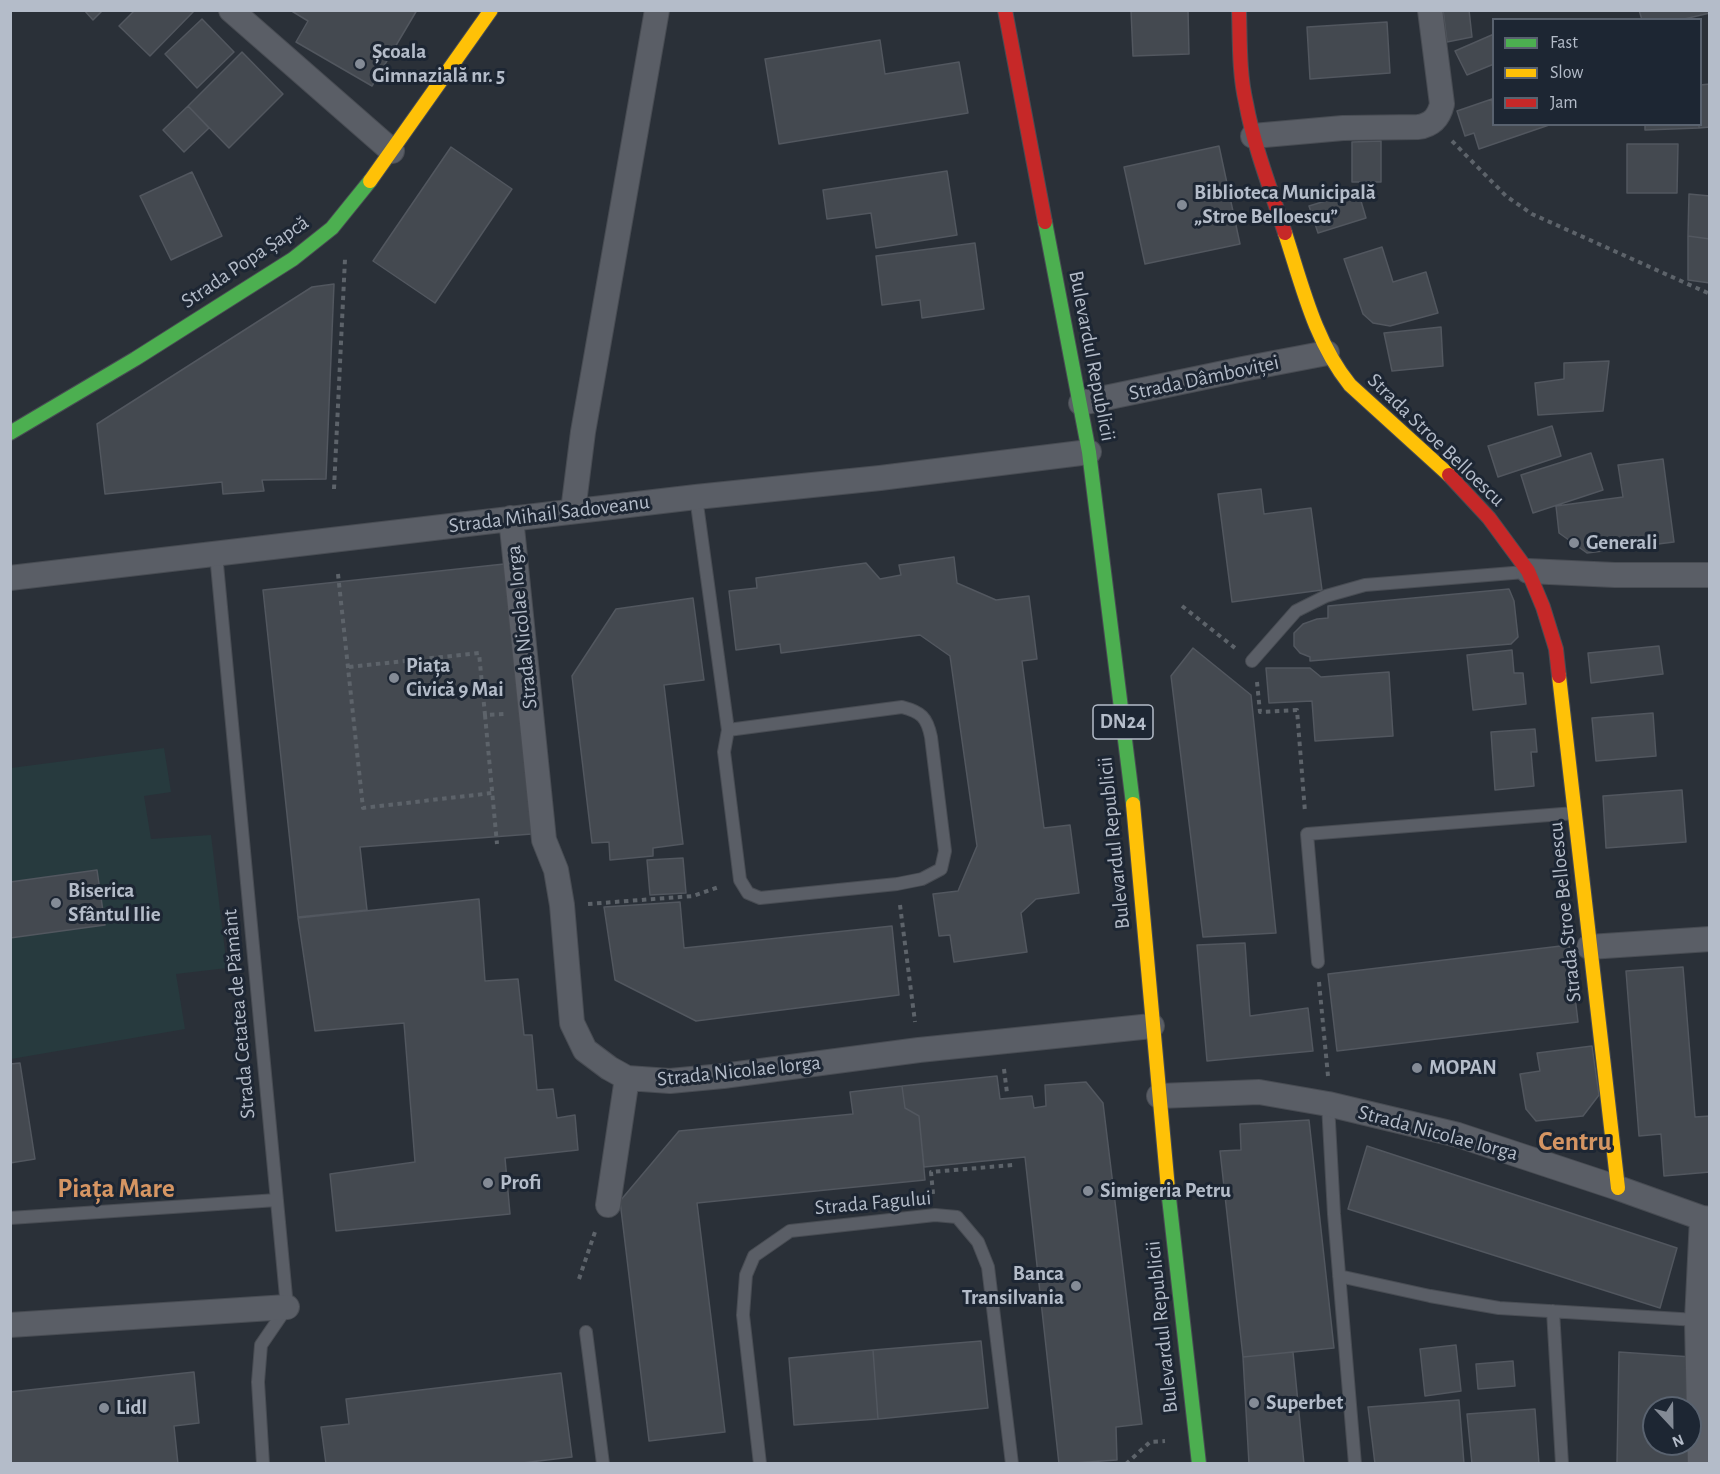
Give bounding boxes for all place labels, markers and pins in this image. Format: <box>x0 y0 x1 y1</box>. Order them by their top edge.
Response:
place label: Școala Gimnazială nr. 5 <box>372 39 505 89</box>
marker: Școala Gimnazială nr. 5 <box>353 57 367 71</box>
place label: Biblioteca Municipală „Stroe Belloescu” <box>1194 180 1376 230</box>
marker: Biblioteca Municipală „Stroe Belloescu” <box>1175 198 1189 212</box>
place label: Generali <box>1586 530 1657 556</box>
marker: Generali <box>1567 536 1581 550</box>
place label: Piața Civică 9 Mai <box>406 653 504 703</box>
marker: Piața Civică 9 Mai <box>387 671 401 685</box>
place label: Biserica Sfântul Ilie <box>68 878 161 928</box>
marker: Biserica Sfântul Ilie <box>49 896 63 910</box>
place label: MOPAN <box>1429 1055 1497 1081</box>
marker: MOPAN <box>1410 1061 1424 1075</box>
place label: Profi <box>500 1170 541 1196</box>
marker: Profi <box>481 1176 495 1190</box>
place label: Simigeria Petru <box>1100 1178 1231 1204</box>
marker: Simigeria Petru <box>1081 1184 1095 1198</box>
place label: Banca Transilvania <box>962 1261 1064 1311</box>
marker: Banca Transilvania <box>1069 1279 1083 1293</box>
place label: Superbet <box>1266 1390 1343 1416</box>
place label: Lidl <box>116 1395 147 1421</box>
marker: Superbet <box>1247 1396 1261 1410</box>
marker: Lidl <box>97 1401 111 1415</box>

